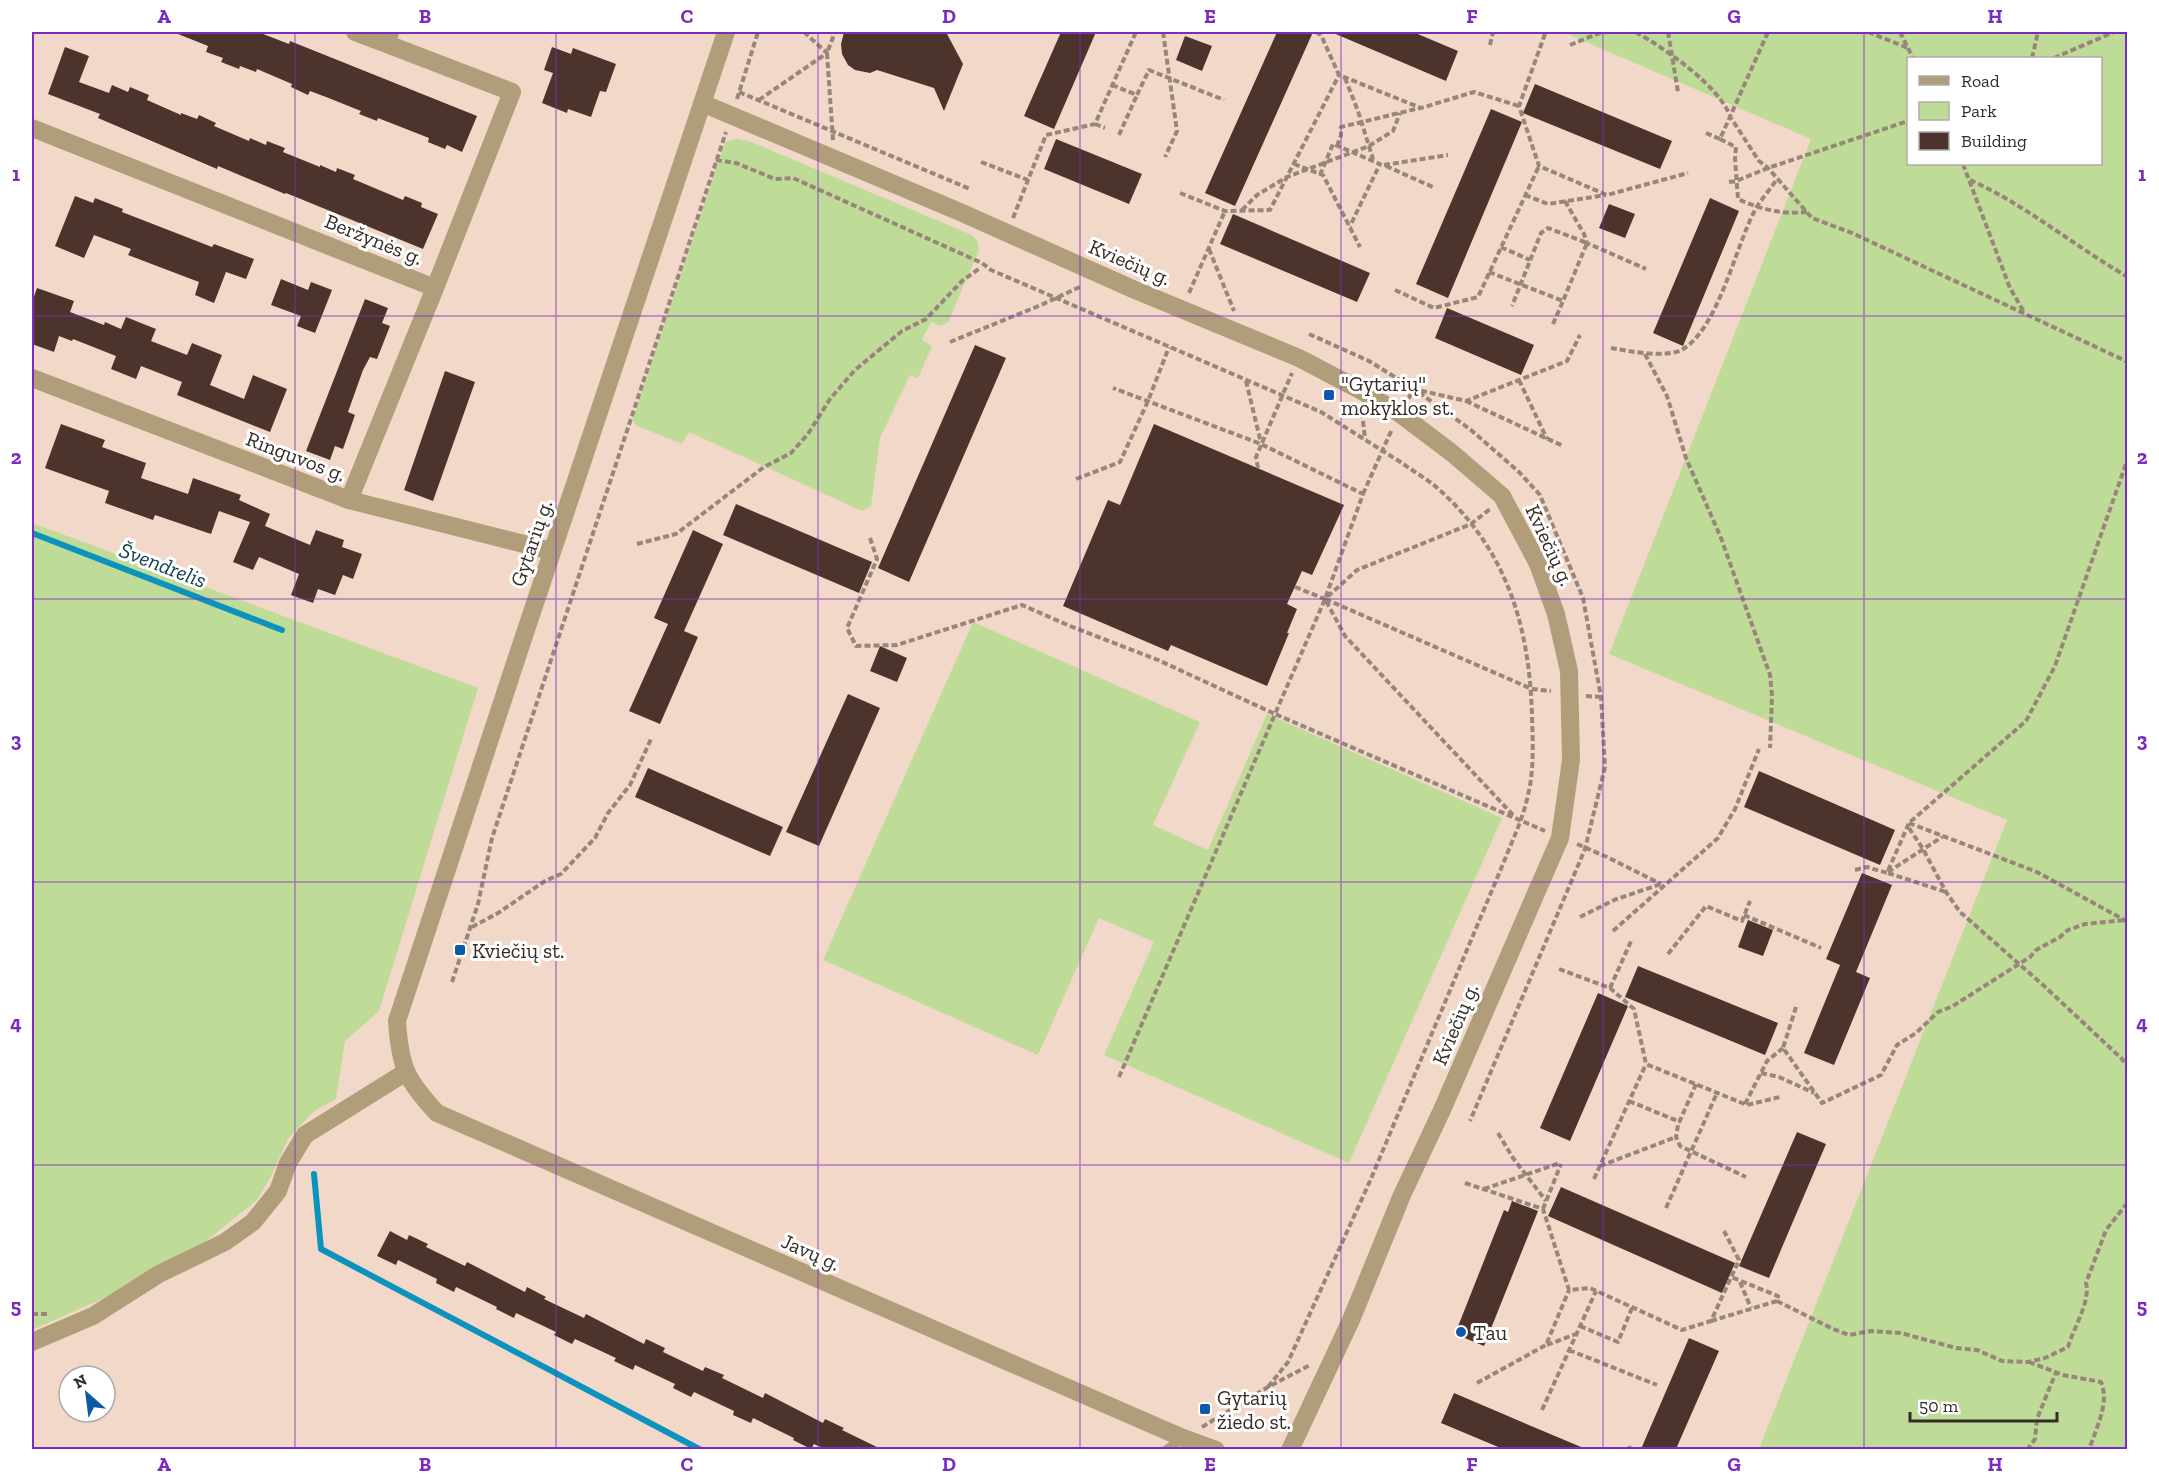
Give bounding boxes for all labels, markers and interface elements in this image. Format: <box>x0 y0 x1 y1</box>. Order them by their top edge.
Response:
text: A <box>157 4 171 28</box>
text: B <box>419 4 431 28</box>
text: C <box>681 4 694 28</box>
text: D <box>942 4 956 28</box>
text: E <box>1204 4 1216 28</box>
text: F <box>1466 4 1478 28</box>
text: G <box>1727 4 1741 28</box>
text: H <box>1987 4 2003 28</box>
legend <box>1907 57 2102 165</box>
text: Road <box>1961 70 2000 92</box>
text: Park <box>1961 100 1997 122</box>
text: Building <box>1961 130 2027 152</box>
text: 1 <box>12 162 20 186</box>
text: 1 <box>2138 162 2146 186</box>
street label: Beržynės g. <box>321 208 427 270</box>
street label: Kviečių g. <box>1085 234 1175 290</box>
place label: "Gytarių" mokyklos st. <box>1341 371 1454 420</box>
marker: "Gytarių" mokyklos st. <box>1322 388 1336 402</box>
street label: Ringuvos g. <box>243 426 349 486</box>
text: 2 <box>11 445 22 469</box>
text: 2 <box>2137 445 2148 469</box>
street label: Gytarių g. <box>505 496 557 590</box>
street label: Kviečių g. <box>1520 500 1580 590</box>
water label: Švendrelis <box>116 536 210 594</box>
text: 3 <box>11 728 22 752</box>
text: 3 <box>2137 728 2148 752</box>
place label: Kviečių st. <box>472 938 564 963</box>
marker: Kviečių st. <box>453 943 467 957</box>
street label: Kviečių g. <box>1427 979 1483 1069</box>
text: 4 <box>10 1011 22 1035</box>
text: 4 <box>2136 1011 2148 1035</box>
street label: Javų g. <box>778 1228 844 1276</box>
text: 5 <box>11 1294 21 1318</box>
text: 5 <box>2137 1294 2147 1318</box>
place label: Tau <box>1473 1320 1508 1345</box>
marker: Tau <box>1454 1325 1468 1339</box>
north arrow <box>57 1364 117 1424</box>
text: N <box>70 1370 90 1392</box>
place label: Gytarių žiedo st. <box>1217 1385 1291 1434</box>
scale bar <box>1910 1385 2057 1423</box>
text: 50 m <box>1919 1395 1959 1417</box>
marker: Gytarių žiedo st. <box>1198 1402 1212 1416</box>
text: A <box>157 1452 171 1476</box>
text: B <box>419 1452 431 1476</box>
text: C <box>681 1452 694 1476</box>
text: D <box>942 1452 956 1476</box>
text: E <box>1204 1452 1216 1476</box>
text: F <box>1466 1452 1478 1476</box>
text: G <box>1727 1452 1741 1476</box>
text: H <box>1987 1452 2003 1476</box>

